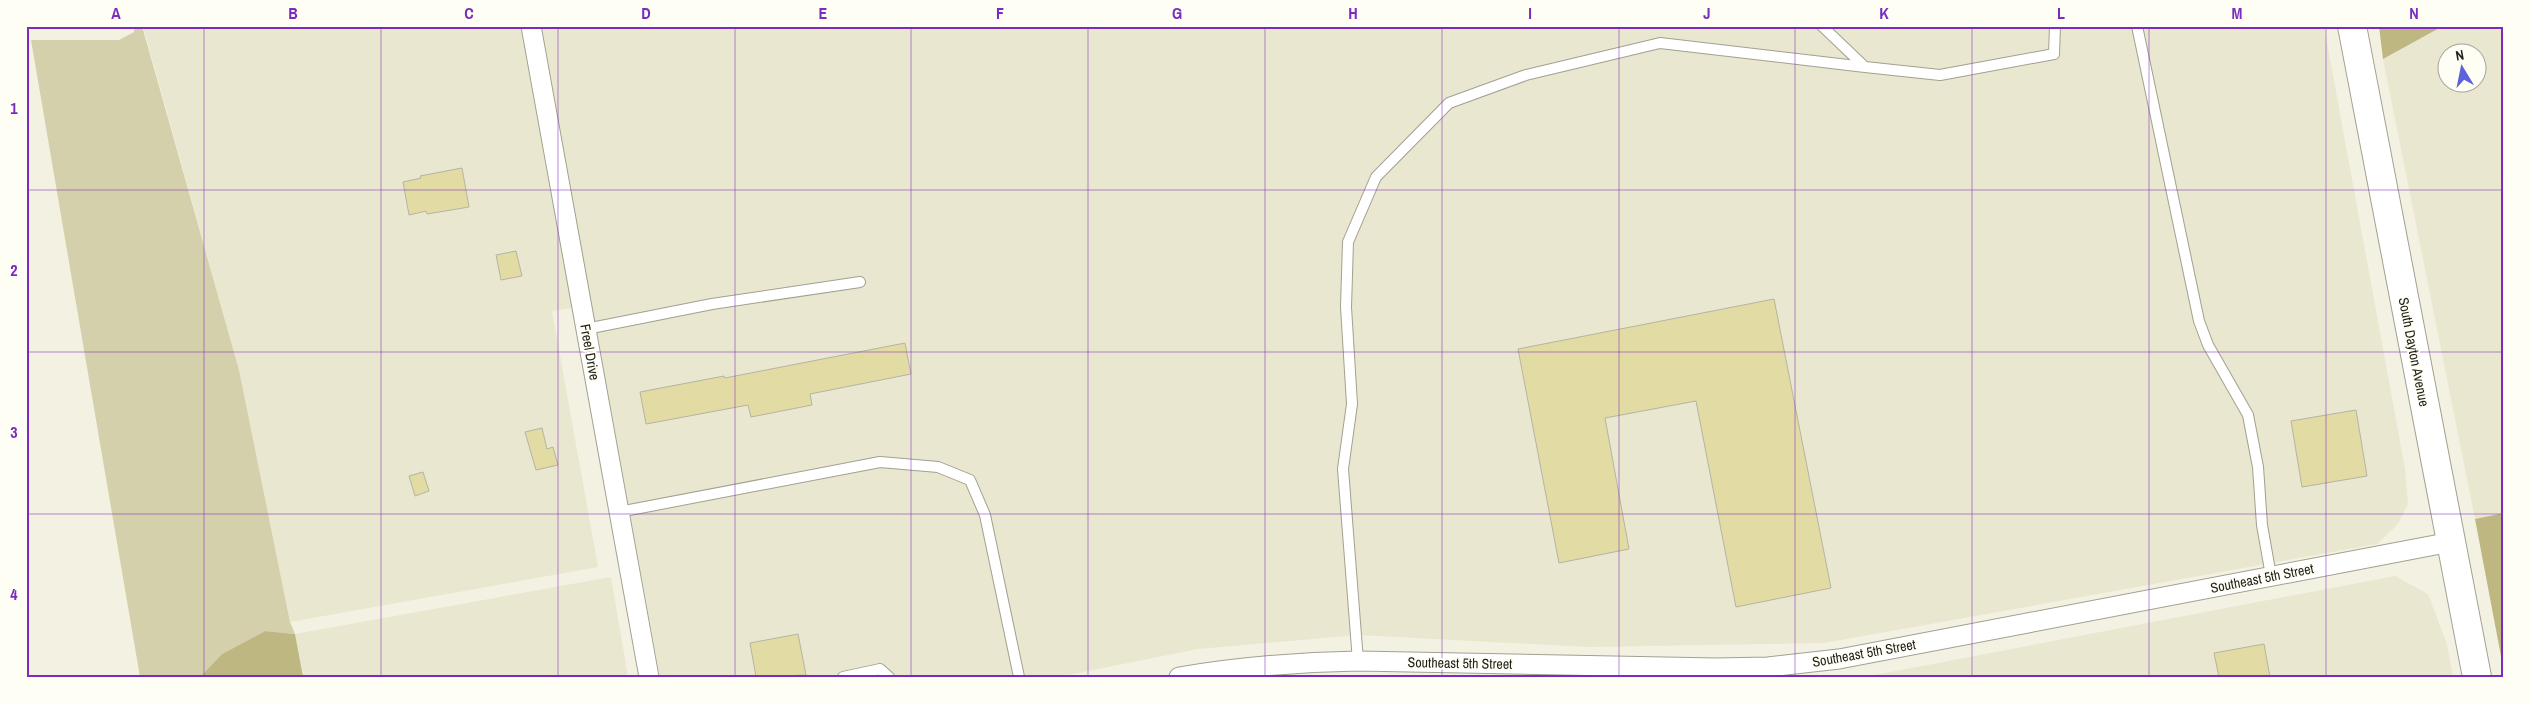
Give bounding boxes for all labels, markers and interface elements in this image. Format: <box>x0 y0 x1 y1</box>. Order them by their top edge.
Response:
text: A <box>111 2 121 24</box>
text: B <box>288 2 298 24</box>
text: C <box>464 2 474 24</box>
text: D <box>641 2 651 24</box>
text: E <box>819 2 828 24</box>
text: F <box>996 2 1004 24</box>
text: G <box>1172 2 1182 24</box>
text: H <box>1348 2 1358 24</box>
text: I <box>1528 2 1532 24</box>
text: J <box>1703 2 1711 24</box>
text: K <box>1879 2 1889 24</box>
text: L <box>2057 2 2065 24</box>
text: M <box>2232 2 2243 24</box>
text: N <box>2409 2 2419 24</box>
north arrow <box>2438 42 2488 92</box>
text: N <box>2454 46 2465 65</box>
text: 1 <box>10 97 18 119</box>
text: 2 <box>10 259 18 281</box>
street label: South Dayton Avenue <box>2395 296 2433 408</box>
street label: Freel Drive <box>576 322 604 382</box>
text: 3 <box>10 421 18 443</box>
street label: Southeast 5th Street <box>2209 559 2315 597</box>
text: 4 <box>10 583 18 605</box>
street label: Southeast 5th Street <box>1811 635 1917 671</box>
street label: Southeast 5th Street <box>1408 653 1512 673</box>

